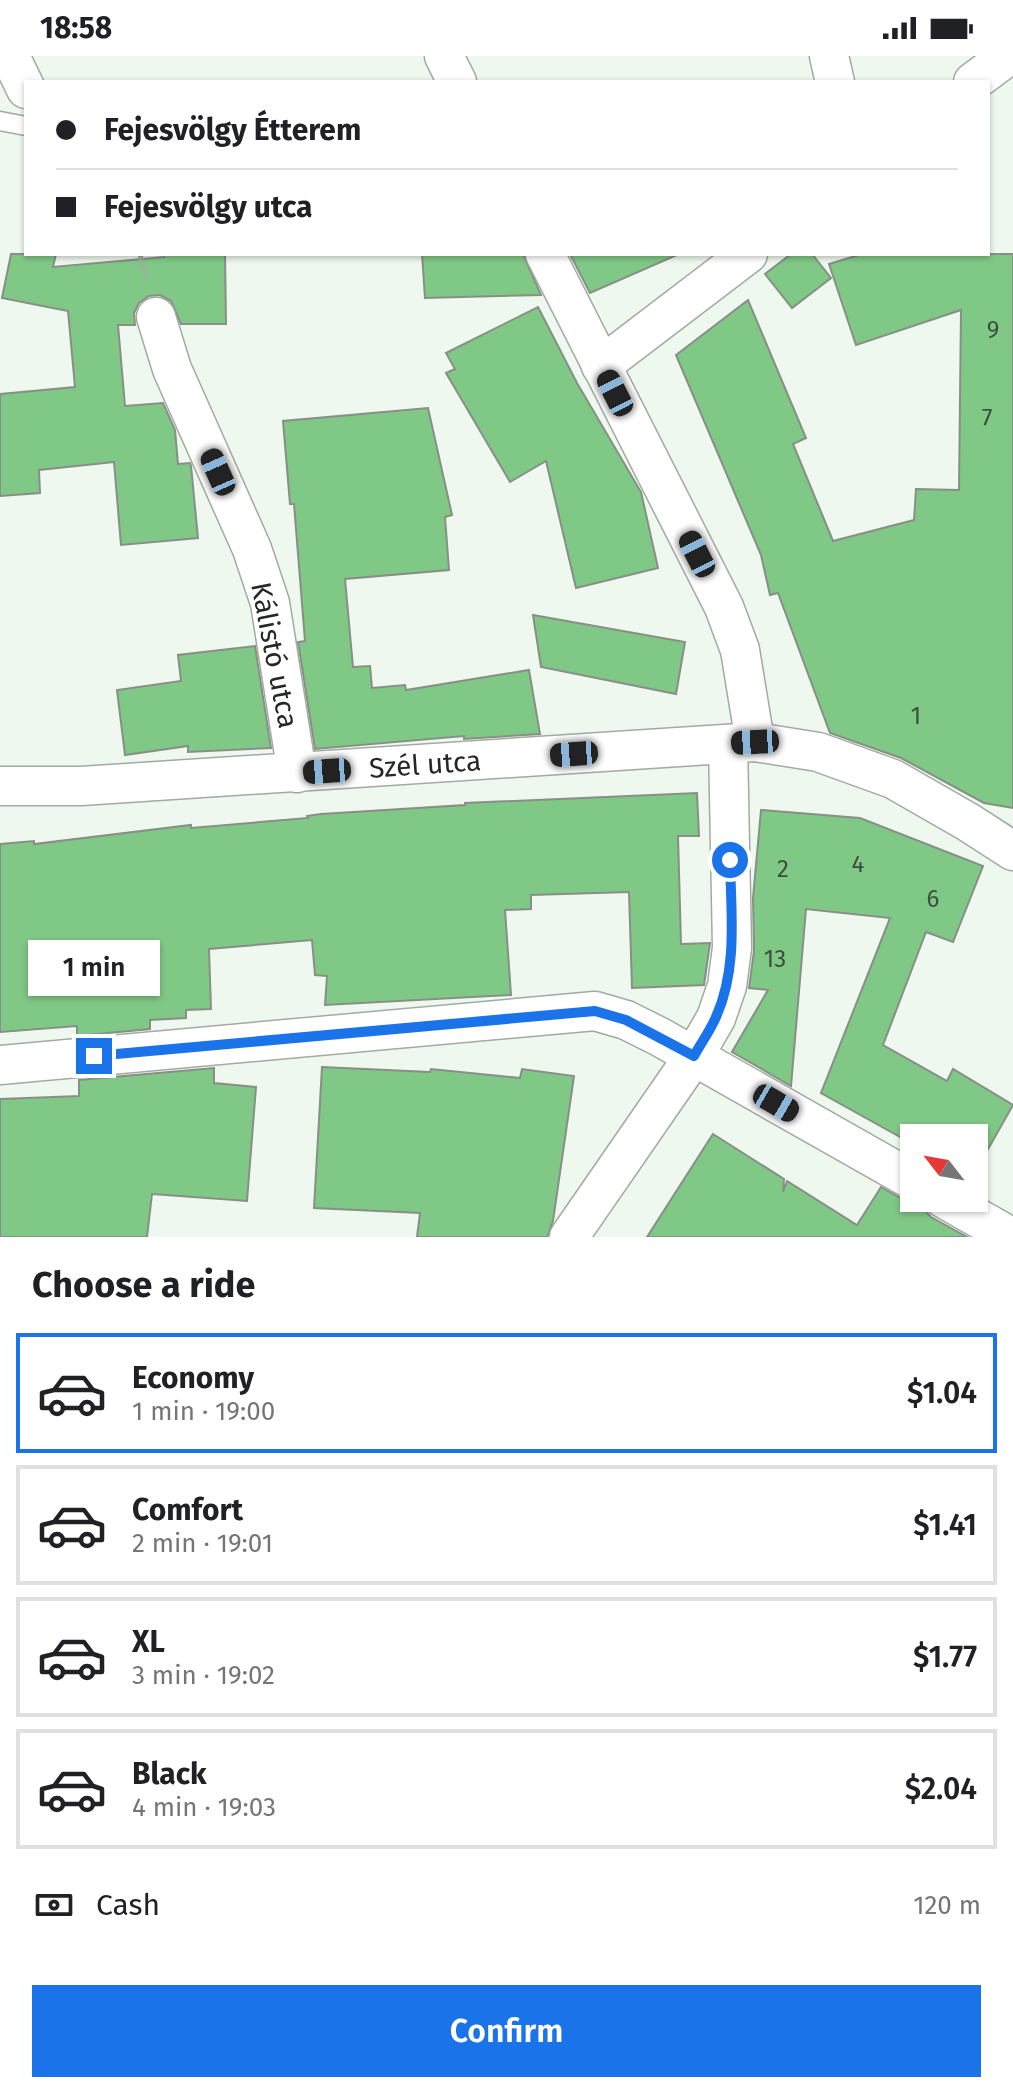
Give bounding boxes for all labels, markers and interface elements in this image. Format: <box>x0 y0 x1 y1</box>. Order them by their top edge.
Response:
text: 18:58 <box>40 10 112 46</box>
text: Fejesvölgy Étterem <box>104 112 361 148</box>
text: Fejesvölgy utca <box>104 189 313 225</box>
house number: 9 <box>987 316 999 344</box>
car <box>593 366 637 420</box>
house number: 7 <box>982 404 992 432</box>
car <box>197 445 239 499</box>
car <box>675 527 719 581</box>
street label: Kálistó utca <box>244 579 305 731</box>
house number: 1 <box>911 702 921 730</box>
car <box>730 729 780 755</box>
car <box>549 740 599 768</box>
street label: Szél utca <box>368 744 482 785</box>
car <box>302 757 352 785</box>
route start <box>712 842 748 878</box>
house number: 4 <box>852 850 865 878</box>
house number: 2 <box>777 855 789 883</box>
house number: 6 <box>927 885 939 913</box>
callout: 1 min <box>28 940 160 996</box>
house number: 13 <box>764 945 786 973</box>
text: 1 min <box>63 952 125 983</box>
route end <box>76 1038 112 1074</box>
car <box>749 1081 803 1125</box>
north arrow <box>900 1124 988 1212</box>
map controls <box>900 1124 988 1212</box>
text: Choose a ride <box>32 1263 255 1307</box>
icon: car <box>36 1357 108 1429</box>
text: Economy <box>132 1360 254 1396</box>
text: $1.04 <box>907 1375 977 1411</box>
text: 1 min · 19:00 <box>132 1396 275 1427</box>
icon: car <box>36 1489 108 1561</box>
text: Comfort <box>132 1492 243 1528</box>
text: $1.41 <box>913 1507 977 1543</box>
text: 2 min · 19:01 <box>132 1528 273 1559</box>
icon: car <box>36 1621 108 1693</box>
text: XL <box>132 1624 165 1660</box>
text: $1.77 <box>913 1639 977 1675</box>
text: 3 min · 19:02 <box>132 1660 275 1691</box>
icon: car <box>36 1753 108 1825</box>
text: Black <box>132 1756 207 1792</box>
text: $2.04 <box>905 1771 977 1807</box>
text: 4 min · 19:03 <box>132 1792 276 1823</box>
icon: cash <box>32 1883 76 1927</box>
text: Cash <box>96 1887 160 1923</box>
text: 120 m <box>913 1890 981 1921</box>
button: Confirm <box>32 1985 981 2077</box>

